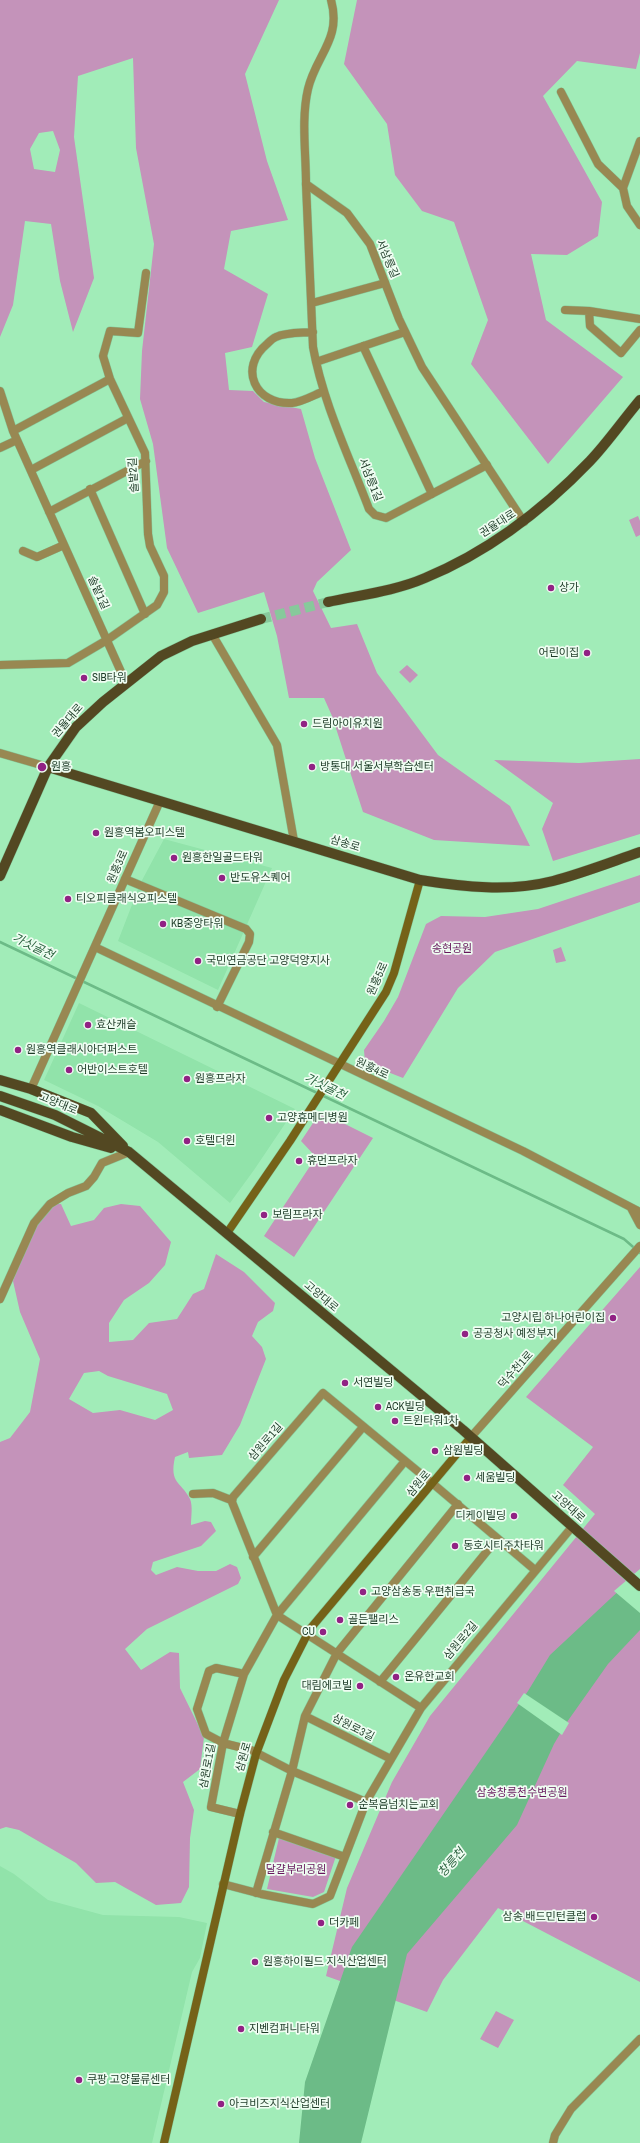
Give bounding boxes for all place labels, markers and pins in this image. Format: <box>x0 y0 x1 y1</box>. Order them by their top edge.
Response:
place label: 상가 <box>559 581 579 595</box>
marker: 상가 <box>546 583 556 593</box>
place label: 어린이집 <box>539 646 579 660</box>
marker: 어린이집 <box>582 648 592 658</box>
place label: SIB타워 <box>92 671 127 685</box>
marker: SIB타워 <box>79 673 89 683</box>
place label: 드림아이유치원 <box>312 717 383 731</box>
marker: 드림아이유치원 <box>299 719 309 729</box>
place label: 원흥 <box>51 760 71 774</box>
place label: 방통대 서울서부학습센터 <box>320 760 434 774</box>
marker: 원흥 <box>36 761 48 773</box>
marker: 방통대 서울서부학습센터 <box>307 762 317 772</box>
place label: 원흥역봄오피스텔 <box>104 826 185 840</box>
marker: 원흥역봄오피스텔 <box>91 828 101 838</box>
place label: 원흥한일골드타워 <box>182 851 263 865</box>
marker: 원흥한일골드타워 <box>169 853 179 863</box>
place label: 반도유스퀘어 <box>230 871 291 885</box>
marker: 반도유스퀘어 <box>217 873 227 883</box>
place label: 티오피클래식오피스텔 <box>76 892 177 906</box>
marker: 티오피클래식오피스텔 <box>63 894 73 904</box>
place label: KB중앙타워 <box>171 917 224 931</box>
marker: KB중앙타워 <box>158 919 168 929</box>
place label: 국민연금공단 고양덕양지사 <box>206 954 330 968</box>
marker: 국민연금공단 고양덕양지사 <box>193 956 203 966</box>
place label: 효산캐슬 <box>96 1018 136 1032</box>
marker: 효산캐슬 <box>83 1020 93 1030</box>
place label: 원흥역클래시아더퍼스트 <box>26 1043 137 1057</box>
marker: 원흥역클래시아더퍼스트 <box>13 1045 23 1055</box>
place label: 어반이스트호텔 <box>77 1063 148 1077</box>
marker: 어반이스트호텔 <box>64 1065 74 1075</box>
place label: 원흥프라자 <box>195 1072 246 1086</box>
marker: 원흥프라자 <box>182 1074 192 1084</box>
place label: 고양휴메디병원 <box>277 1111 348 1125</box>
marker: 고양휴메디병원 <box>264 1113 274 1123</box>
place label: 호텔더윈 <box>195 1134 235 1148</box>
marker: 호텔더윈 <box>182 1136 192 1146</box>
place label: 휴먼프라자 <box>307 1154 358 1168</box>
marker: 휴먼프라자 <box>294 1156 304 1166</box>
place label: 보림프라자 <box>272 1208 323 1222</box>
marker: 보림프라자 <box>259 1210 269 1220</box>
place label: 고양시립 하나어린이집 <box>501 1311 605 1325</box>
marker: 고양시립 하나어린이집 <box>608 1313 618 1323</box>
place label: 공공청사 예정부지 <box>473 1327 556 1341</box>
marker: 공공청사 예정부지 <box>460 1329 470 1339</box>
place label: 서연빌딩 <box>353 1376 393 1390</box>
marker: 서연빌딩 <box>340 1378 350 1388</box>
place label: ACK빌딩 <box>386 1400 425 1414</box>
marker: ACK빌딩 <box>373 1402 383 1412</box>
place label: 트윈타워1차 <box>403 1414 459 1428</box>
marker: 트윈타워1차 <box>390 1416 400 1426</box>
place label: 삼원빌딩 <box>443 1444 483 1458</box>
marker: 삼원빌딩 <box>430 1446 440 1456</box>
place label: 세움빌딩 <box>475 1471 515 1485</box>
marker: 세움빌딩 <box>462 1473 472 1483</box>
place label: 디케이빌딩 <box>455 1509 506 1523</box>
marker: 디케이빌딩 <box>509 1511 519 1521</box>
place label: 동호시티주차타워 <box>463 1539 544 1553</box>
marker: 동호시티주차타워 <box>450 1541 460 1551</box>
place label: 고양삼송동 우편취급국 <box>371 1585 475 1599</box>
marker: 고양삼송동 우편취급국 <box>358 1587 368 1597</box>
place label: 골든팰리스 <box>348 1613 399 1627</box>
marker: 골든팰리스 <box>335 1615 345 1625</box>
place label: CU <box>302 1625 315 1639</box>
marker: CU <box>318 1627 328 1637</box>
place label: 온유한교회 <box>404 1670 455 1684</box>
marker: 온유한교회 <box>391 1672 401 1682</box>
place label: 대림에코빌 <box>301 1679 352 1693</box>
marker: 대림에코빌 <box>355 1681 365 1691</box>
place label: 순복음넘치는교회 <box>358 1798 439 1812</box>
marker: 순복음넘치는교회 <box>345 1800 355 1810</box>
place label: 삼송 배드민턴클럽 <box>503 1910 586 1924</box>
marker: 삼송 배드민턴클럽 <box>589 1912 599 1922</box>
place label: 더카페 <box>329 1916 359 1930</box>
marker: 더카페 <box>316 1918 326 1928</box>
place label: 원흥하이필드 지식산업센터 <box>263 1955 387 1969</box>
marker: 원흥하이필드 지식산업센터 <box>250 1957 260 1967</box>
place label: 지벤컴퍼니타워 <box>249 2022 320 2036</box>
marker: 지벤컴퍼니타워 <box>236 2024 246 2034</box>
place label: 쿠팡 고양물류센터 <box>87 2073 170 2087</box>
marker: 쿠팡 고양물류센터 <box>74 2075 84 2085</box>
place label: 아크비즈지식산업센터 <box>229 2097 330 2111</box>
marker: 아크비즈지식산업센터 <box>216 2099 226 2109</box>

